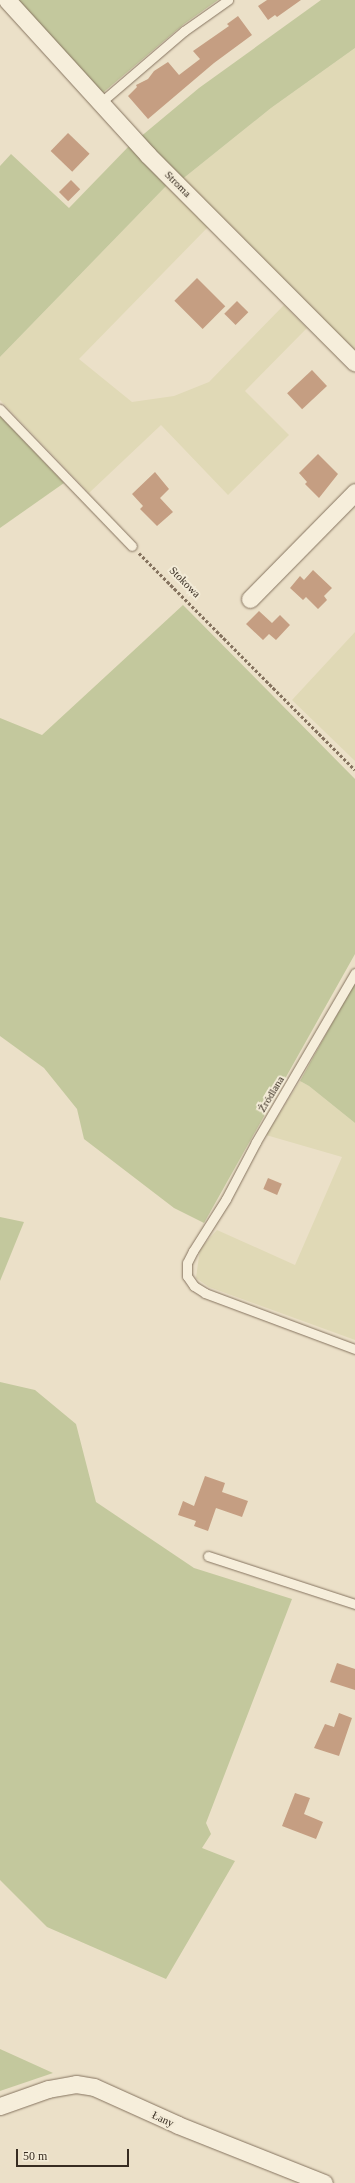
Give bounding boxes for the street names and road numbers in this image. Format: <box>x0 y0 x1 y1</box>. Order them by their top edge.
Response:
street label: Stroma <box>162 168 194 200</box>
street label: Stokowa <box>167 564 203 600</box>
street label: Źródlana <box>255 1074 287 1114</box>
street label: Łany <box>150 2108 176 2130</box>

